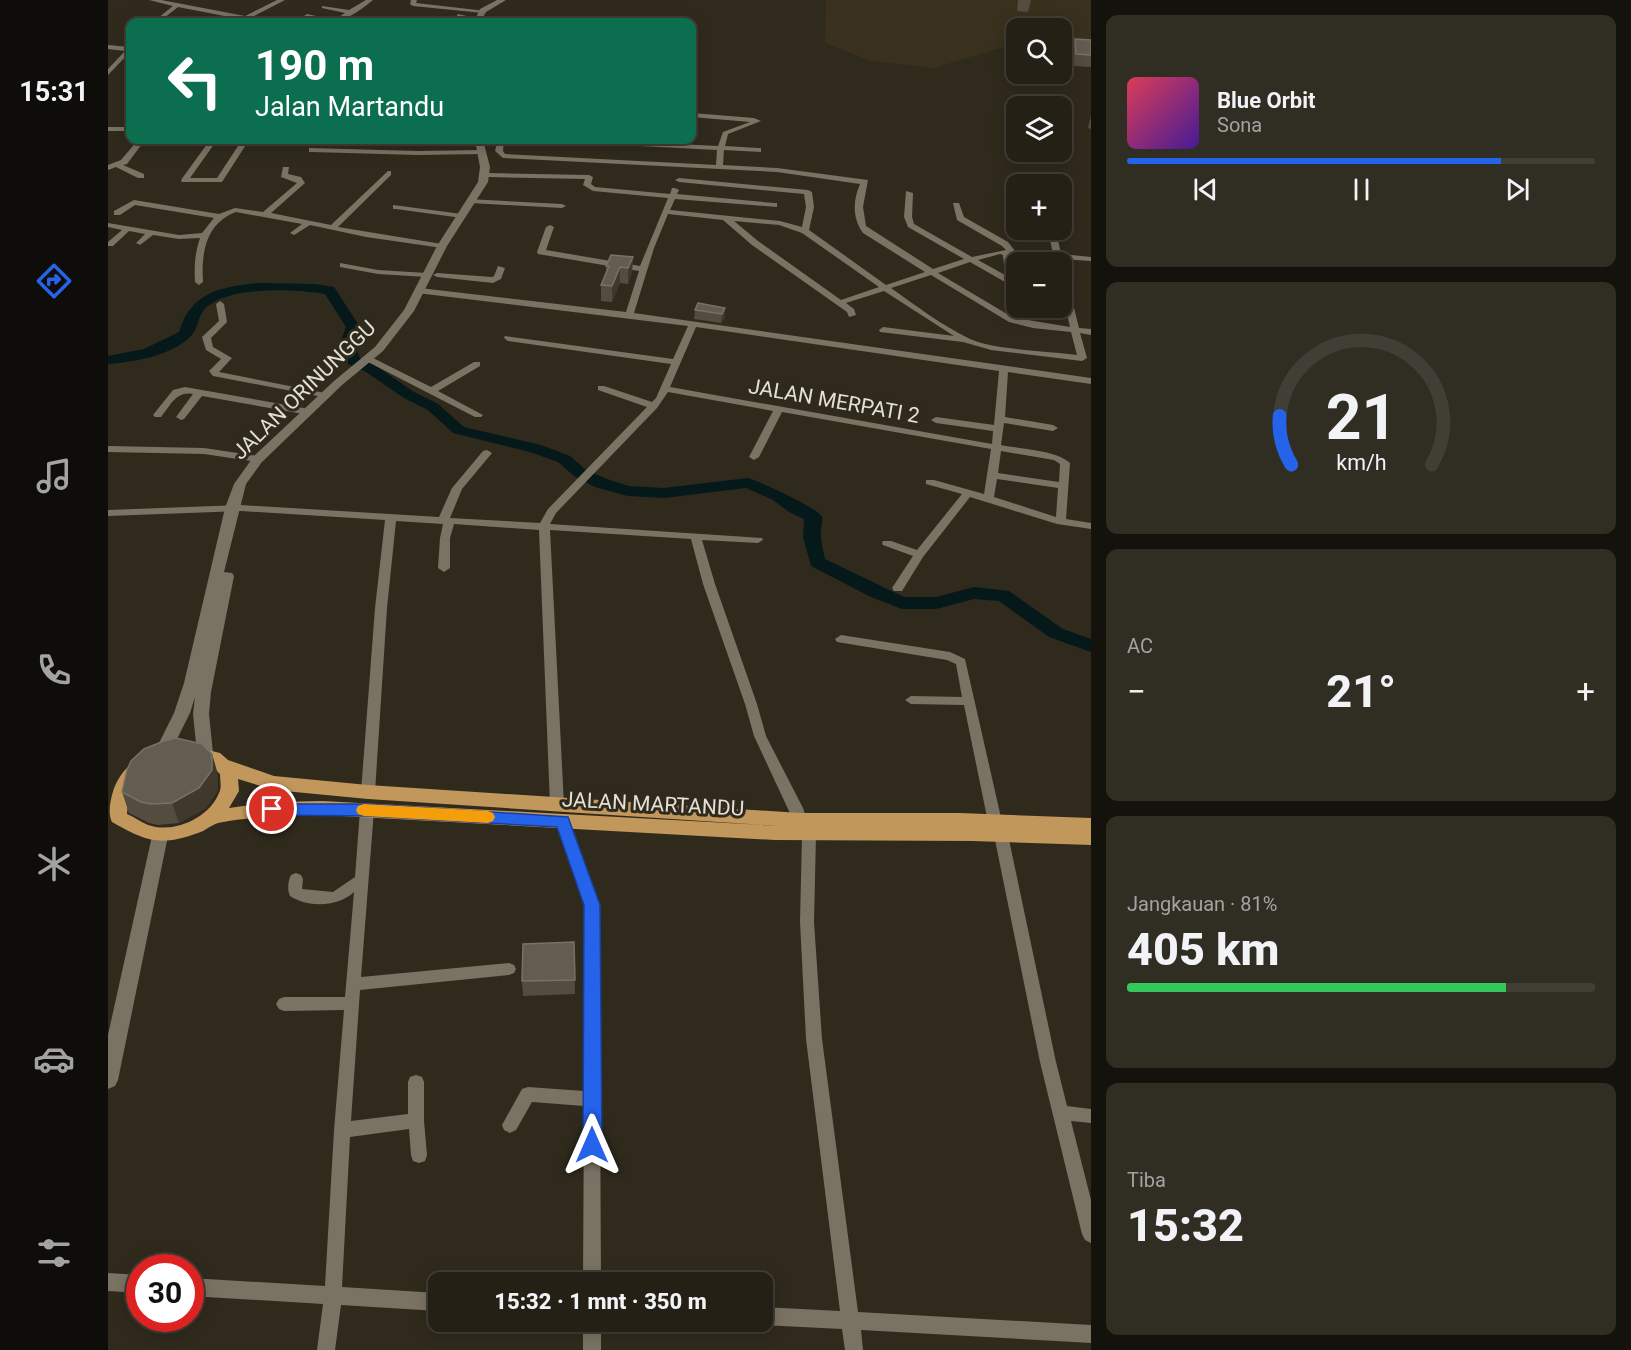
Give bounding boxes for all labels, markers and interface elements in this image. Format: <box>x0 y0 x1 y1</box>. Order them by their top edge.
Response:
map controls <box>1006 18 1072 318</box>
button: search <box>1006 18 1072 84</box>
text: 190 m <box>255 41 374 90</box>
icon: left <box>156 42 234 120</box>
text: 15:31 <box>19 76 89 108</box>
text: Blue Orbit <box>1217 88 1315 113</box>
text: Jalan Martandu <box>255 91 444 123</box>
button: layers <box>1006 96 1072 162</box>
text: Sona <box>1217 113 1262 137</box>
icon: previous <box>1189 173 1222 206</box>
icon: pause <box>1345 173 1378 206</box>
icon: next <box>1501 173 1534 206</box>
button: + <box>1006 174 1072 240</box>
button: − <box>1006 252 1072 318</box>
icon: directions <box>33 260 75 302</box>
street label: JALAN ORINUNGGU <box>228 316 380 464</box>
street label: JALAN MERPATI 2 <box>747 374 922 428</box>
text: 21 <box>1325 381 1397 454</box>
text: km/h <box>1336 450 1386 475</box>
icon: music <box>33 455 75 497</box>
text: AC <box>1127 634 1153 658</box>
icon: phone <box>33 649 75 691</box>
text: 21° <box>1326 665 1396 718</box>
text: − <box>1127 672 1146 711</box>
text: + <box>1576 672 1595 711</box>
pin <box>246 783 297 834</box>
street label: JALAN MARTANDU <box>561 787 745 821</box>
icon: arrive <box>255 792 288 825</box>
icon: climate <box>33 843 75 885</box>
text: Jangkauan · 81% <box>1127 892 1277 916</box>
text: 405 km <box>1127 923 1279 976</box>
icon: car <box>33 1038 75 1080</box>
position arrow <box>560 1113 624 1177</box>
text: Tiba <box>1127 1168 1166 1192</box>
text: 15:32 <box>1127 1199 1244 1252</box>
icon: filters <box>33 1232 75 1274</box>
speed limit sign: 30 <box>126 1254 204 1332</box>
text: 15:32 · 1 mnt · 350 m <box>494 1289 707 1314</box>

